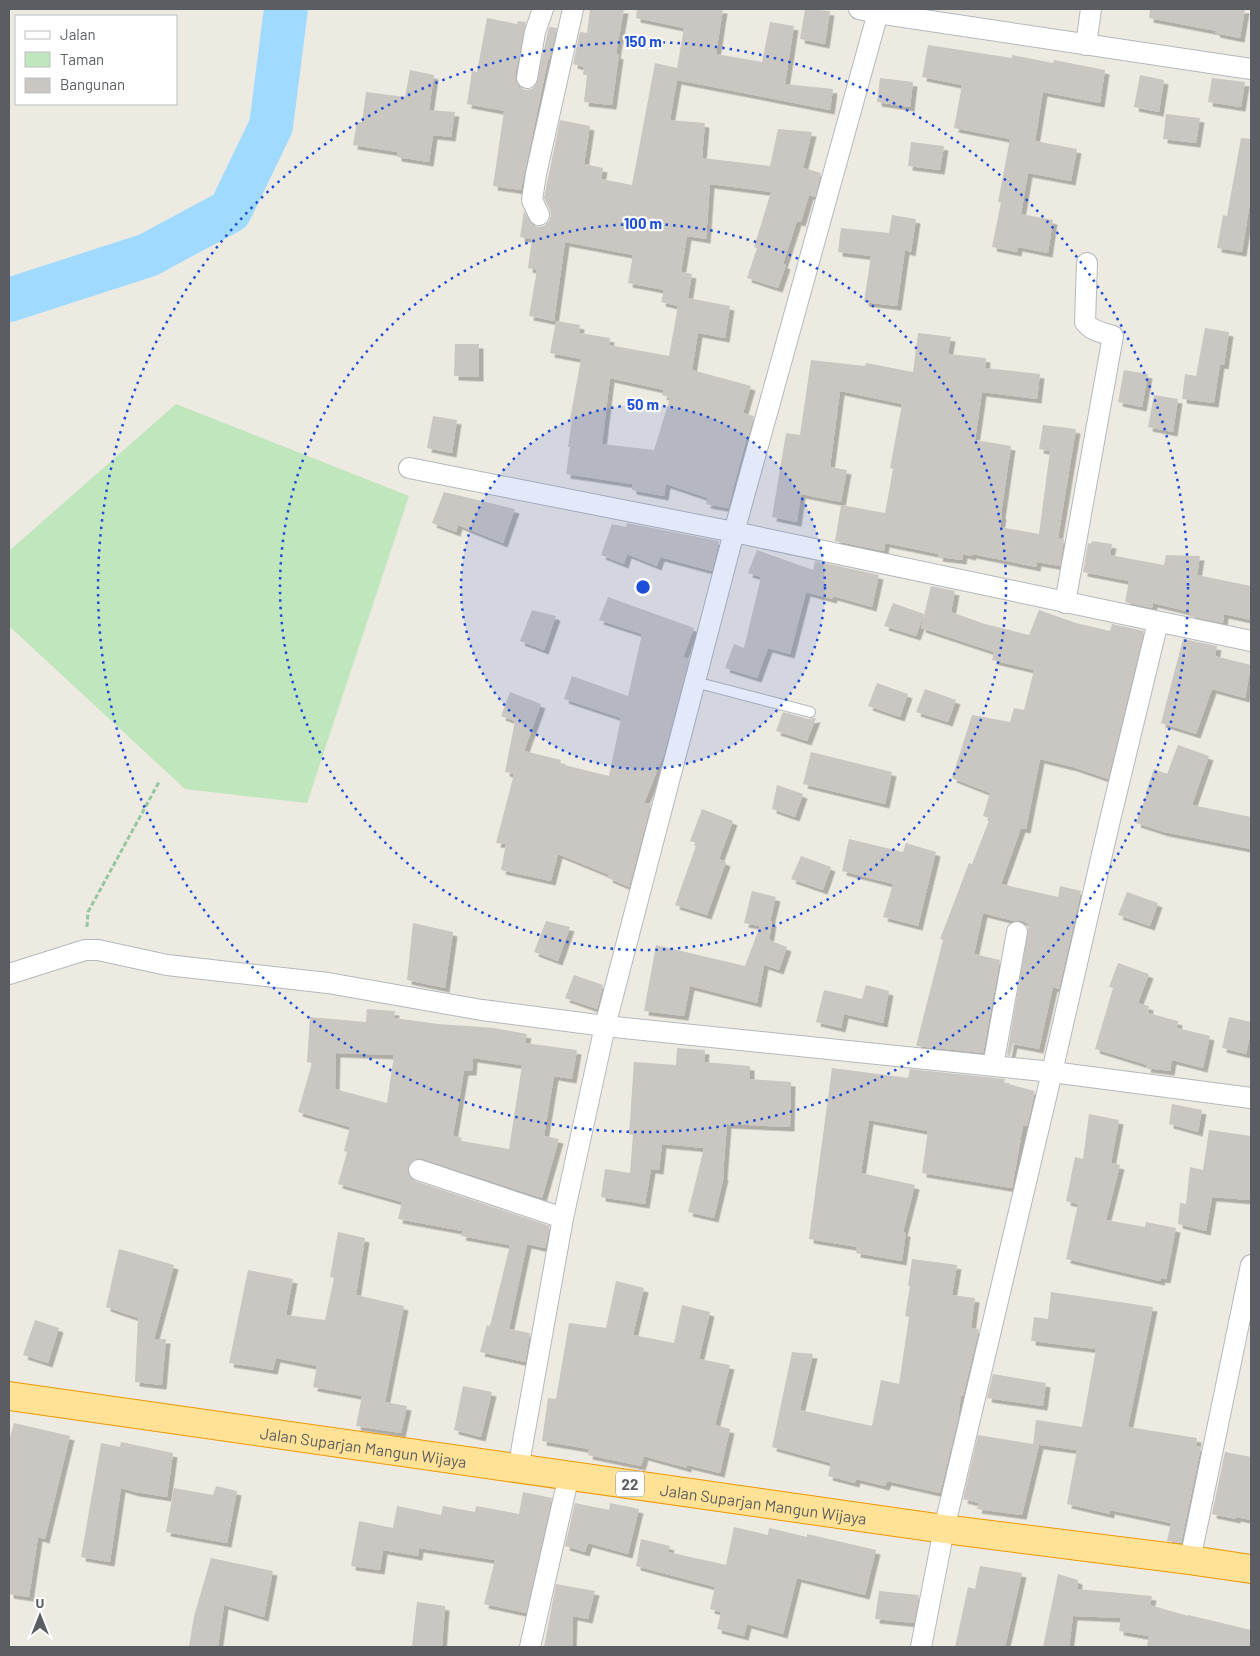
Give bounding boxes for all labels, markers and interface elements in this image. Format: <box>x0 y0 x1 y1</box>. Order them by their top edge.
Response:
legend <box>15 15 178 105</box>
text: Jalan <box>60 25 96 43</box>
text: 150 m <box>624 32 662 50</box>
text: Taman <box>60 50 104 68</box>
text: Bangunan <box>60 75 125 93</box>
text: 100 m <box>624 214 662 232</box>
text: 50 m <box>627 395 659 413</box>
centre of rings <box>634 578 652 596</box>
street label: Jalan Suparjan Mangun Wijaya <box>259 1422 468 1471</box>
road number: 22 <box>616 1472 644 1496</box>
street label: Jalan Suparjan Mangun Wijaya <box>659 1479 868 1527</box>
north arrow <box>15 1591 65 1641</box>
text: U <box>36 1594 45 1611</box>

